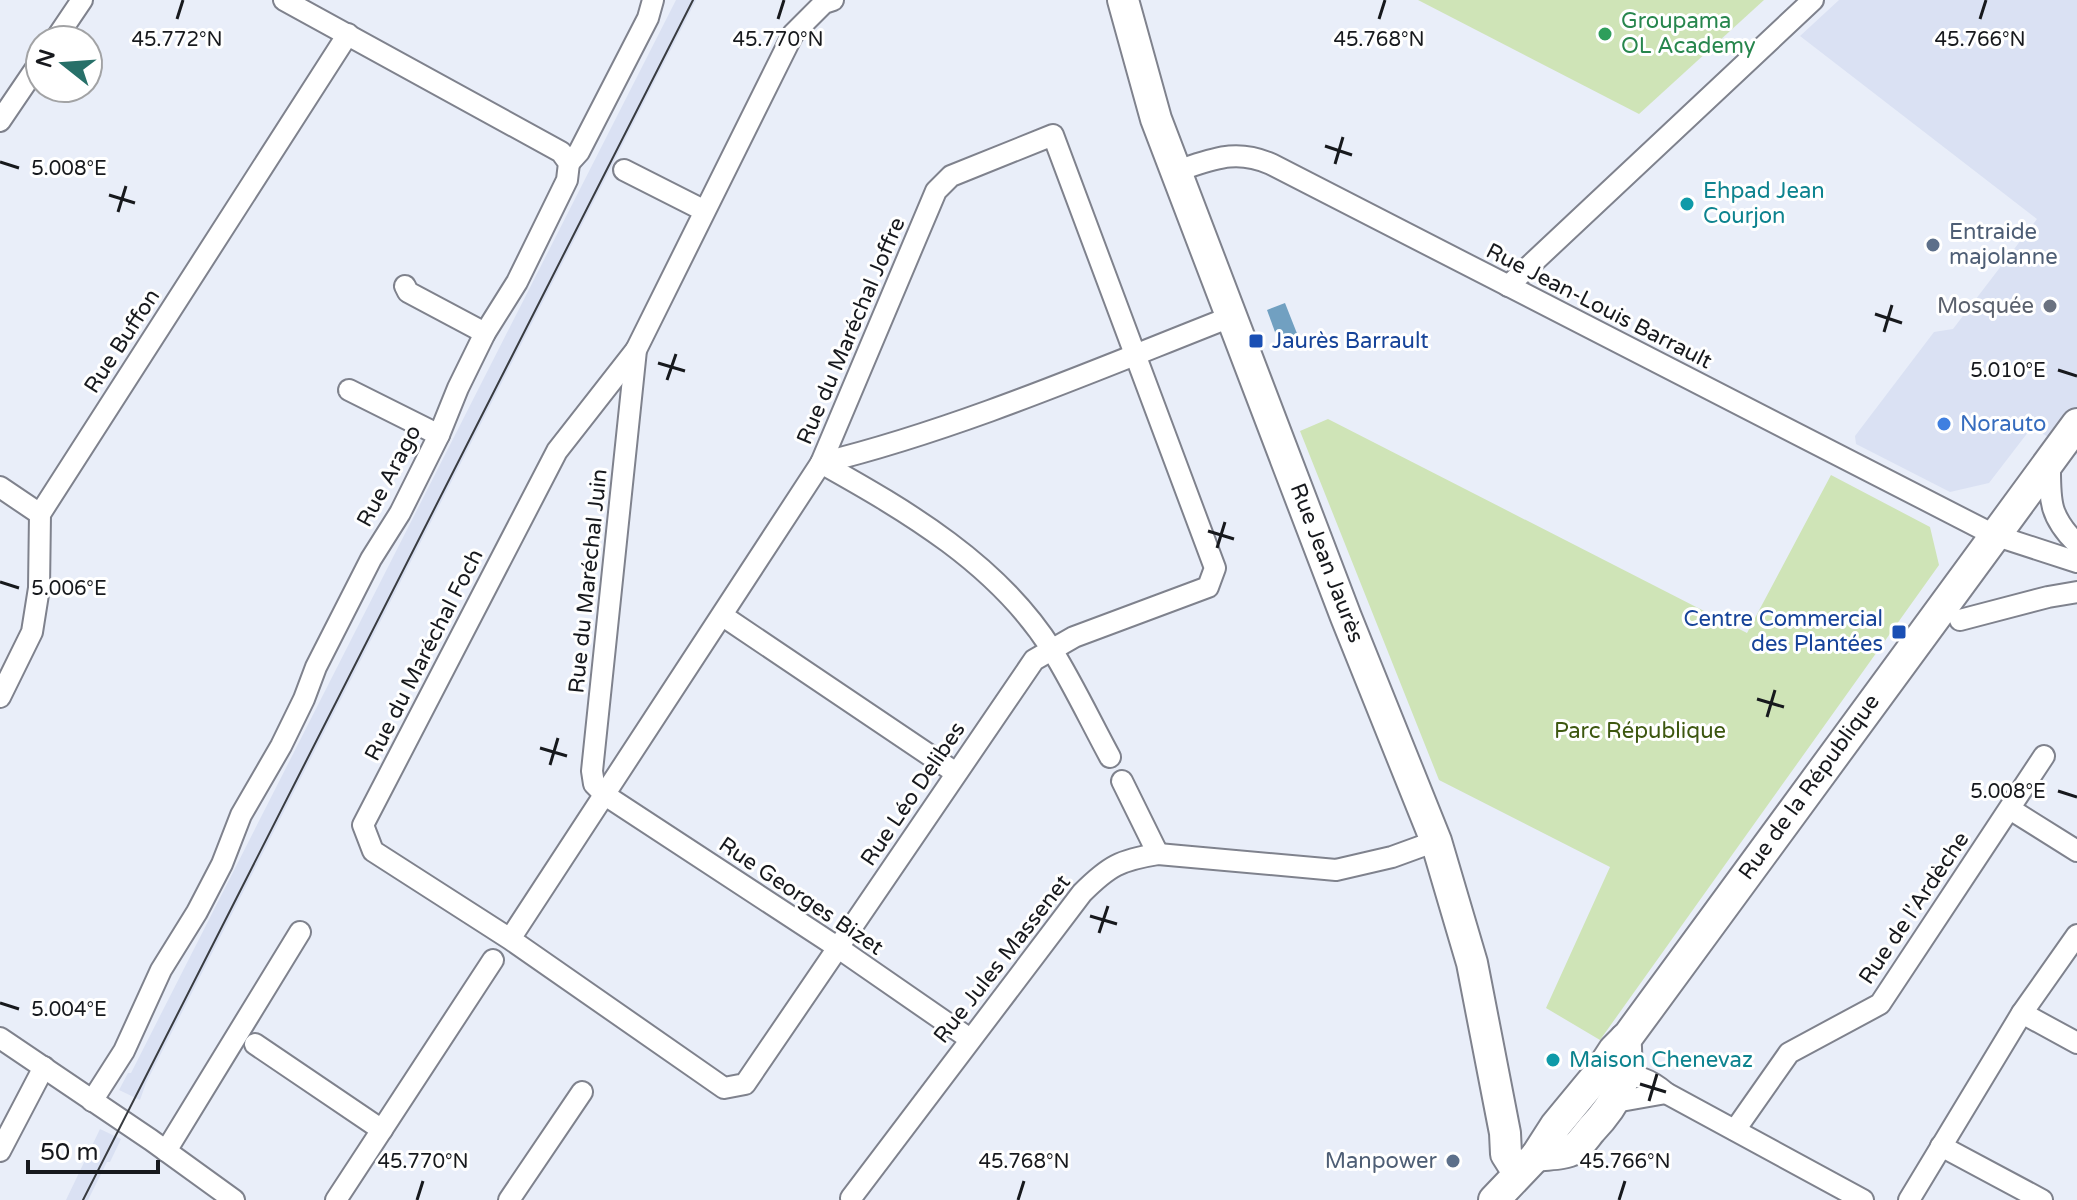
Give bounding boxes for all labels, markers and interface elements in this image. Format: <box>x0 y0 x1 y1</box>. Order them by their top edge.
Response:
place label: Groupama OL Academy <box>1621 8 1756 59</box>
north arrow <box>24 24 104 104</box>
marker: Groupama OL Academy <box>1596 25 1614 43</box>
text: 45.772°N <box>131 28 223 52</box>
text: 45.770°N <box>732 28 824 52</box>
text: 45.768°N <box>1333 28 1425 52</box>
text: 45.766°N <box>1934 28 2026 52</box>
text: N <box>31 46 61 71</box>
text: 5.008°E <box>31 157 107 181</box>
place label: Ehpad Jean Courjon <box>1703 178 1825 229</box>
marker: Ehpad Jean Courjon <box>1678 195 1696 213</box>
street label: Rue du Maréchal Joffre <box>791 214 911 448</box>
place label: Entraide majolanne <box>1949 219 2058 270</box>
marker: Entraide majolanne <box>1924 236 1942 254</box>
street label: Rue Jean-Louis Barrault <box>1482 238 1716 374</box>
street label: Rue Buffon <box>79 284 165 398</box>
place label: Mosquée <box>1937 293 2034 319</box>
marker: Mosquée <box>2041 297 2059 315</box>
place label: Jaurès Barrault <box>1272 328 1429 354</box>
marker: Jaurès Barrault <box>1247 332 1265 350</box>
text: 5.010°E <box>1970 359 2046 383</box>
place label: Norauto <box>1960 411 2046 437</box>
marker: Norauto <box>1935 415 1953 433</box>
street label: Rue Arago <box>351 421 427 531</box>
street label: Rue du Maréchal Juin <box>563 467 613 695</box>
street label: Rue Jean Jaurès <box>1285 480 1369 646</box>
street label: Rue du Maréchal Foch <box>359 545 489 765</box>
text: 5.006°E <box>31 577 107 601</box>
place label: Centre Commercial des Plantées <box>1684 606 1883 657</box>
marker: Centre Commercial des Plantées <box>1890 623 1908 641</box>
street label: Rue de la République <box>1733 689 1885 885</box>
street label: Rue Léo Delibes <box>855 717 971 871</box>
park label: Parc République <box>1554 718 1726 744</box>
text: 5.008°E <box>1970 780 2046 804</box>
street label: Rue de l'Ardèche <box>1853 827 1975 989</box>
street label: Rue Georges Bizet <box>714 831 888 961</box>
street label: Rue Jules Massenet <box>928 870 1076 1048</box>
text: 5.004°E <box>31 998 107 1022</box>
place label: Maison Chenevaz <box>1569 1047 1753 1073</box>
marker: Maison Chenevaz <box>1544 1051 1562 1069</box>
scale bar <box>28 1124 158 1174</box>
text: 50 m <box>40 1138 98 1167</box>
place label: Manpower <box>1325 1148 1438 1174</box>
text: 45.770°N <box>377 1150 469 1174</box>
text: 45.768°N <box>978 1150 1070 1174</box>
text: 45.766°N <box>1579 1150 1671 1174</box>
marker: Manpower <box>1444 1152 1462 1170</box>

